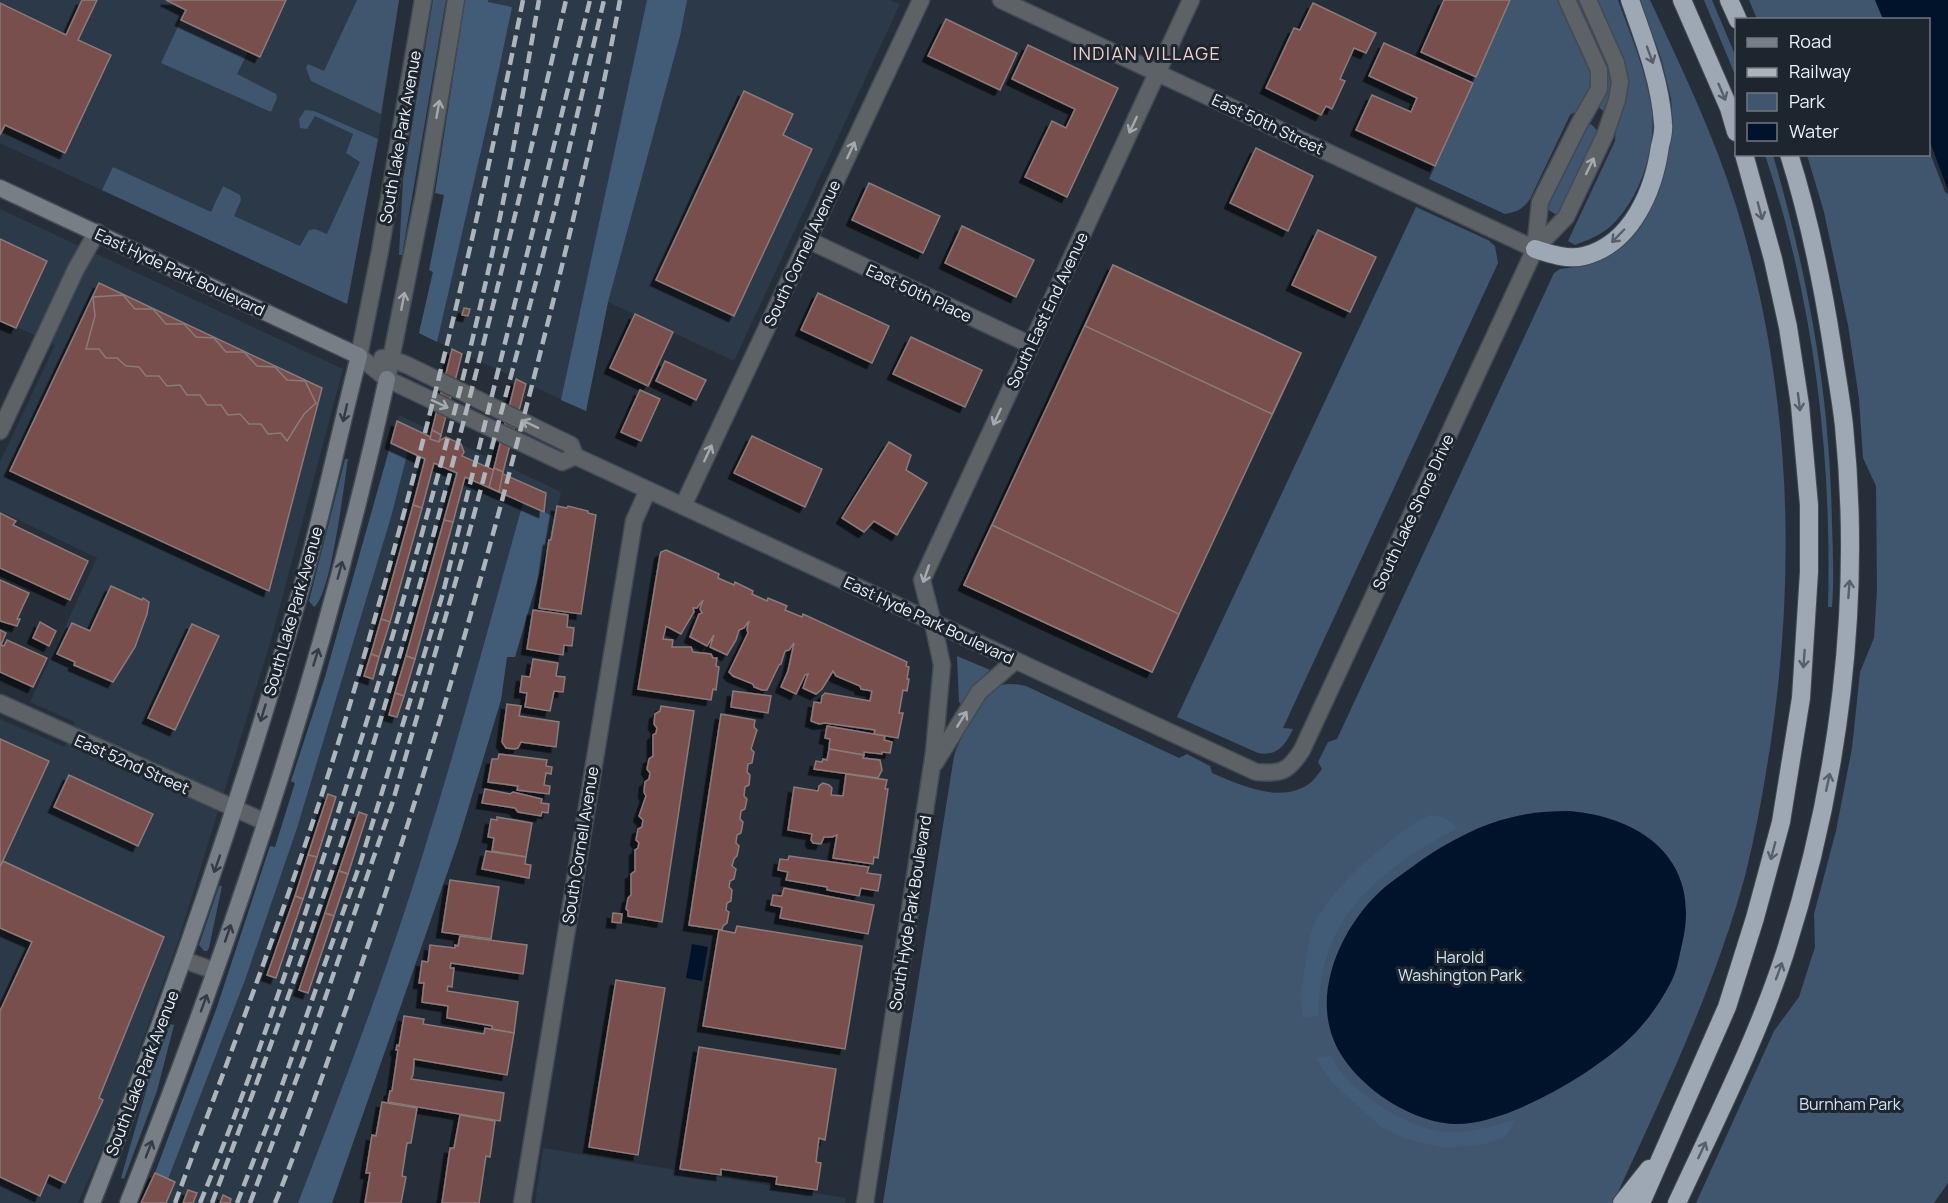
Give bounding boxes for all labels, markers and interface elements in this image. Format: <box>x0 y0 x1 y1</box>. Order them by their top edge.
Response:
legend <box>1735 18 1930 156</box>
text: Road <box>1789 29 1832 53</box>
district label: INDIAN VILLAGE <box>1073 41 1221 65</box>
one-way arrow <box>1645 45 1656 64</box>
street label: South Lake Park Avenue <box>374 49 426 225</box>
text: Railway <box>1789 59 1851 83</box>
one-way arrow <box>1716 83 1728 101</box>
street label: East 50th Street <box>1208 88 1328 160</box>
text: Park <box>1789 89 1826 113</box>
one-way arrow <box>432 100 443 120</box>
one-way arrow <box>1127 116 1138 134</box>
text: Water <box>1789 119 1839 143</box>
one-way arrow <box>845 141 857 159</box>
one-way arrow <box>1584 158 1596 176</box>
street label: South Cornell Avenue <box>758 176 846 330</box>
one-way arrow <box>1755 201 1767 220</box>
street label: East Hyde Park Boulevard <box>91 223 269 321</box>
street label: South East End Avenue <box>1001 228 1093 392</box>
one-way arrow <box>1611 229 1625 244</box>
street label: East 50th Place <box>863 259 975 327</box>
one-way arrow <box>398 292 409 312</box>
one-way arrow <box>1794 391 1805 411</box>
one-way arrow <box>430 399 448 411</box>
one-way arrow <box>339 403 351 422</box>
one-way arrow <box>991 407 1002 425</box>
one-way arrow <box>521 418 539 430</box>
street label: South Lake Shore Drive <box>1367 430 1459 594</box>
one-way arrow <box>702 444 714 462</box>
street label: South Lake Park Avenue <box>258 524 328 698</box>
one-way arrow <box>335 560 347 579</box>
one-way arrow <box>920 564 931 582</box>
street label: East Hyde Park Boulevard <box>840 571 1018 669</box>
one-way arrow <box>1844 579 1855 599</box>
one-way arrow <box>311 648 322 667</box>
one-way arrow <box>1798 648 1809 668</box>
one-way arrow <box>257 703 268 722</box>
one-way arrow <box>957 711 969 728</box>
street label: East 52nd Street <box>71 729 193 799</box>
street label: South Cornell Avenue <box>557 765 603 925</box>
one-way arrow <box>1823 773 1834 793</box>
street label: South Hyde Park Boulevard <box>884 814 936 1012</box>
one-way arrow <box>1767 841 1778 860</box>
one-way arrow <box>211 854 222 873</box>
one-way arrow <box>223 924 234 943</box>
park label: Harold Washington Park <box>1398 946 1523 986</box>
one-way arrow <box>1774 962 1785 981</box>
street label: South Lake Park Avenue <box>100 987 184 1159</box>
one-way arrow <box>199 994 210 1012</box>
park label: Burnham Park <box>1799 1093 1902 1115</box>
one-way arrow <box>144 1140 155 1158</box>
one-way arrow <box>1696 1141 1708 1159</box>

